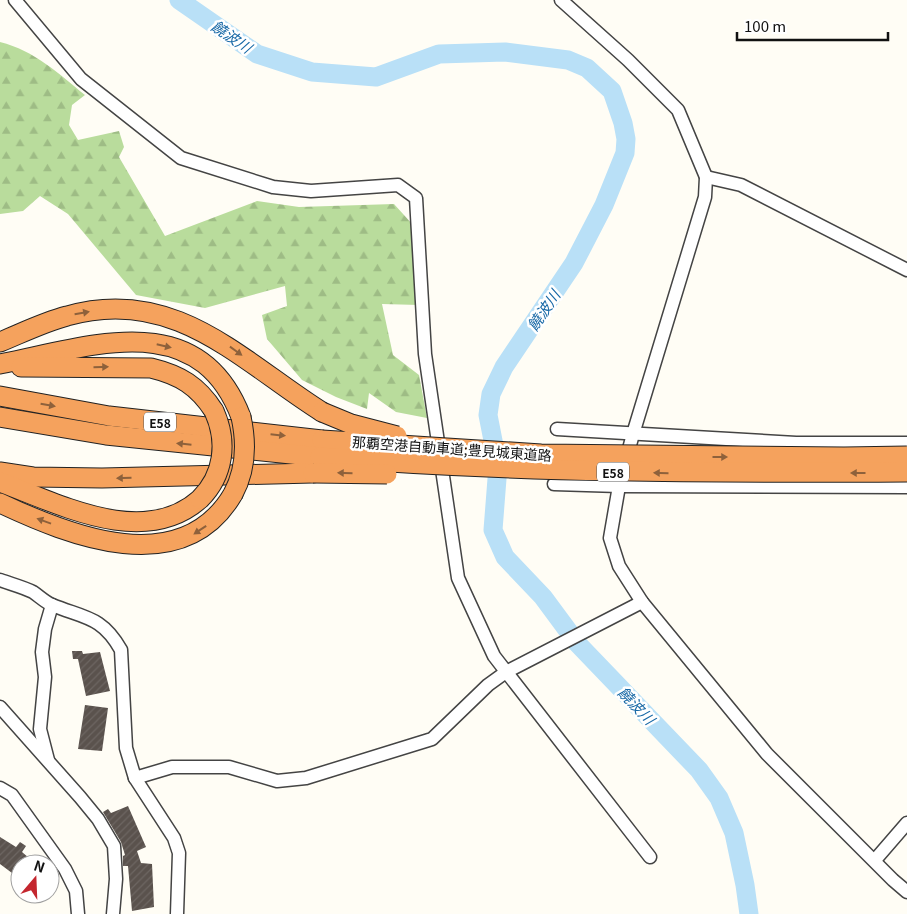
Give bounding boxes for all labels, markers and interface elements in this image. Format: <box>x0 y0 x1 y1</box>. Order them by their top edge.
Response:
scale bar <box>737 10 888 42</box>
water label: 饒波川 <box>207 15 258 58</box>
text: 100 m <box>744 15 786 36</box>
water label: 饒波川 <box>522 284 565 335</box>
one-way arrow <box>75 308 91 316</box>
one-way arrow <box>156 342 171 350</box>
one-way arrow <box>229 346 243 356</box>
one-way arrow <box>93 363 109 371</box>
one-way arrow <box>40 402 56 410</box>
road number: E58 <box>144 412 176 432</box>
one-way arrow <box>271 431 287 439</box>
street label: 那覇空港自動車道;豊見城東道路 <box>352 431 552 465</box>
one-way arrow <box>176 440 192 448</box>
one-way arrow <box>712 453 728 461</box>
road number: E58 <box>597 462 629 482</box>
one-way arrow <box>337 469 353 477</box>
one-way arrow <box>653 469 669 477</box>
one-way arrow <box>850 469 866 477</box>
one-way arrow <box>116 474 132 482</box>
one-way arrow <box>36 517 51 525</box>
one-way arrow <box>193 525 207 534</box>
water label: 饒波川 <box>614 682 662 730</box>
north arrow <box>10 854 60 904</box>
text: N <box>31 855 48 877</box>

